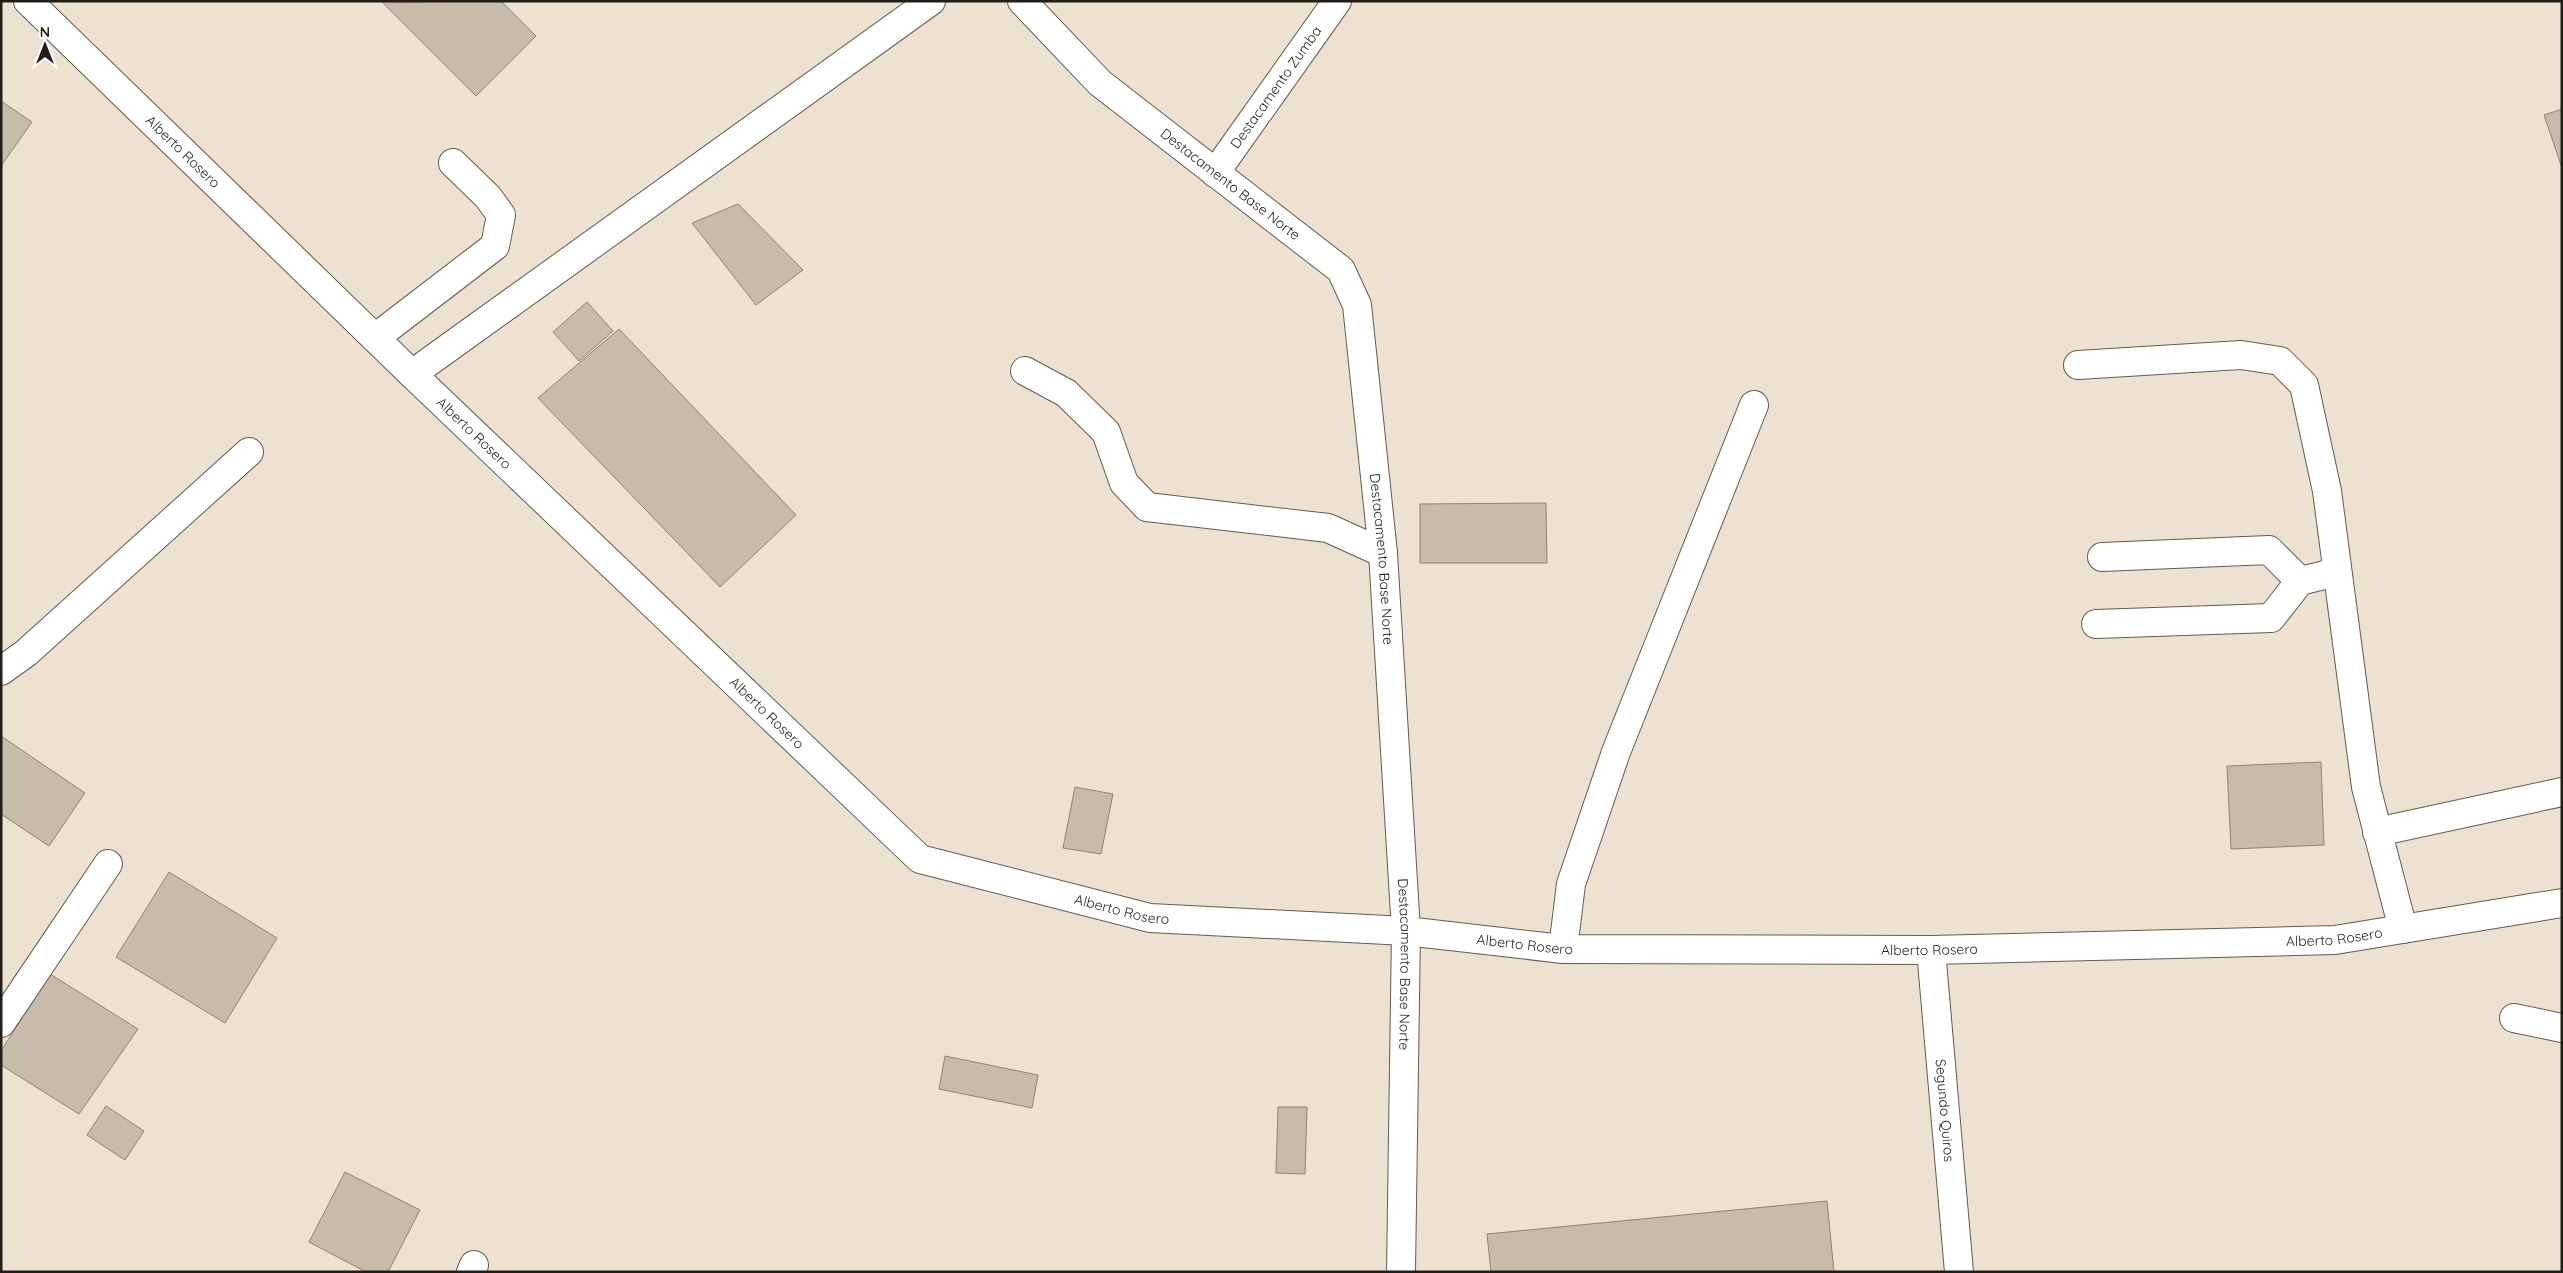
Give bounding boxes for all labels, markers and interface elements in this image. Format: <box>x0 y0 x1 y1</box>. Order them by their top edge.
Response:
north arrow <box>20 20 70 70</box>
text: N <box>40 23 50 41</box>
street label: Destacamento Zumba <box>1226 23 1325 152</box>
street label: Alberto Rosero <box>142 111 224 192</box>
street label: Destacamento Base Norte <box>1157 124 1304 244</box>
street label: Alberto Rosero <box>433 393 515 473</box>
street label: Destacamento Base Norte <box>1366 472 1398 645</box>
street label: Alberto Rosero <box>726 673 808 753</box>
street label: Destacamento Base Norte <box>1394 878 1415 1050</box>
street label: Alberto Rosero <box>1073 890 1170 928</box>
street label: Alberto Rosero <box>2286 923 2384 950</box>
street label: Alberto Rosero <box>1476 930 1573 958</box>
street label: Alberto Rosero <box>1881 940 1978 959</box>
street label: Segundo Quiros <box>1932 1058 1958 1163</box>

